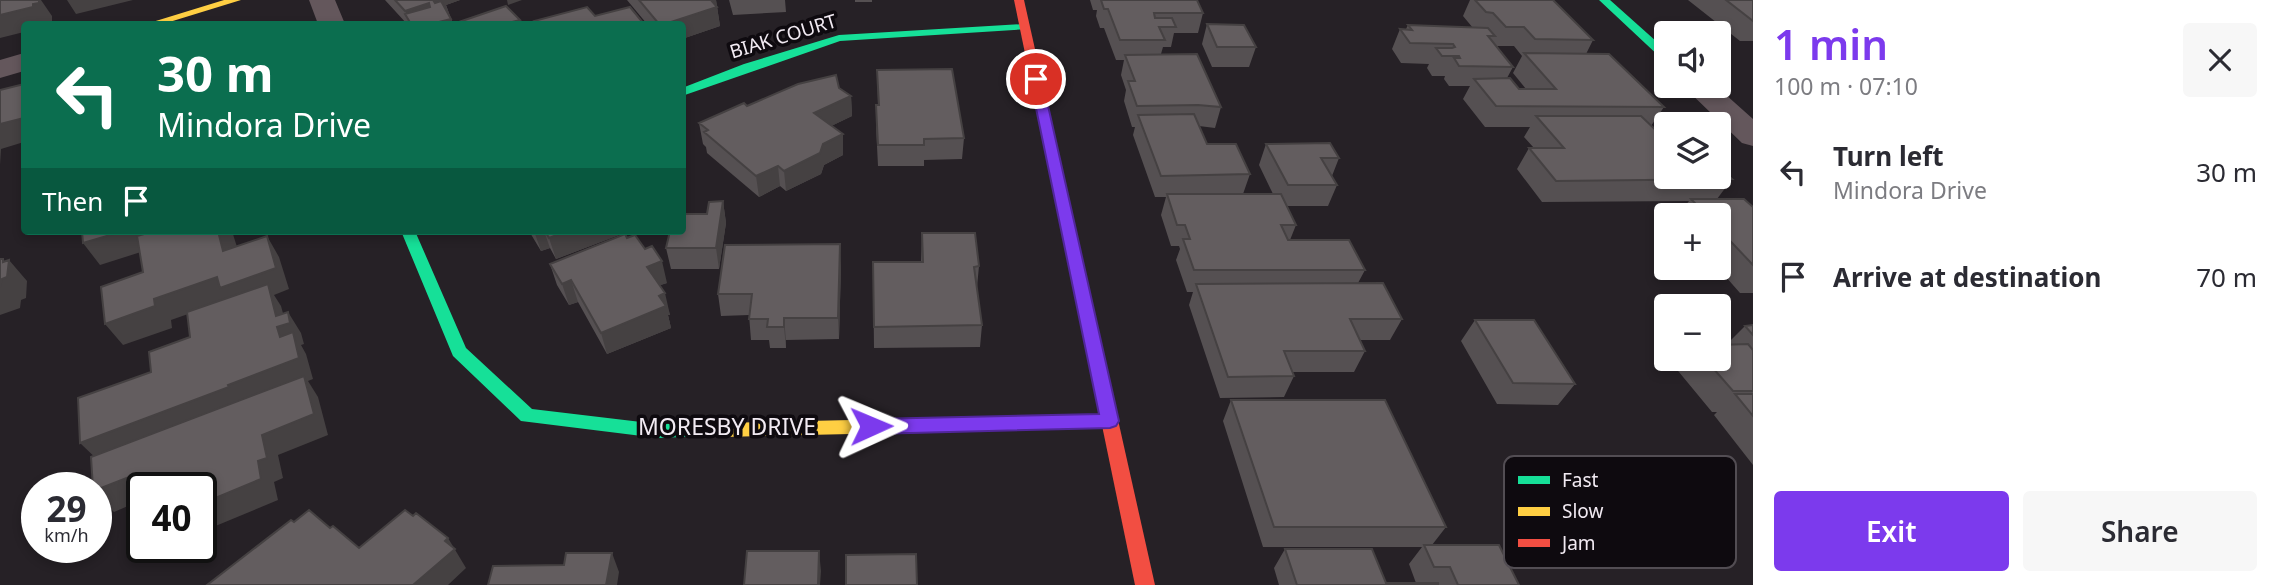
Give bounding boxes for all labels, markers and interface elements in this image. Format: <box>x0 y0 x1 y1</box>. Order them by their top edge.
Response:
street label: BIAK COURT <box>726 7 840 65</box>
text: 1 min <box>1774 15 1888 72</box>
map controls <box>1654 21 1731 371</box>
button: sound <box>1654 21 1731 98</box>
button: close <box>2183 23 2257 97</box>
text: 30 m <box>157 40 274 106</box>
icon: left <box>42 49 133 140</box>
pin <box>1006 49 1066 109</box>
icon: arrive <box>1017 60 1055 98</box>
text: 100 m · 07:10 <box>1774 70 1918 102</box>
text: Mindora Drive <box>157 103 371 146</box>
button: layers <box>1654 112 1731 189</box>
text: Turn left <box>1833 138 1944 174</box>
icon: left <box>1774 153 1812 191</box>
text: 30 m <box>2196 154 2257 190</box>
text: Mindora Drive <box>1833 174 1987 206</box>
icon: arrive <box>117 182 155 220</box>
text: Then <box>42 183 103 219</box>
button: + <box>1654 203 1731 280</box>
icon: arrive <box>1774 258 1812 296</box>
text: Arrive at destination <box>1833 259 2102 295</box>
text: 70 m <box>2196 259 2257 295</box>
button: − <box>1654 294 1731 371</box>
position arrow <box>834 389 908 463</box>
street label: MORESBY DRIVE <box>638 410 816 442</box>
legend <box>1504 456 1736 568</box>
text: Fast <box>1562 467 1599 493</box>
speed limit sign: 40 <box>126 472 217 563</box>
text: 29 <box>46 485 87 532</box>
button: Exit <box>1774 491 2009 571</box>
button: Share <box>2023 491 2257 571</box>
text: Slow <box>1562 498 1603 524</box>
text: km/h <box>44 523 89 547</box>
text: Jam <box>1560 530 1596 556</box>

